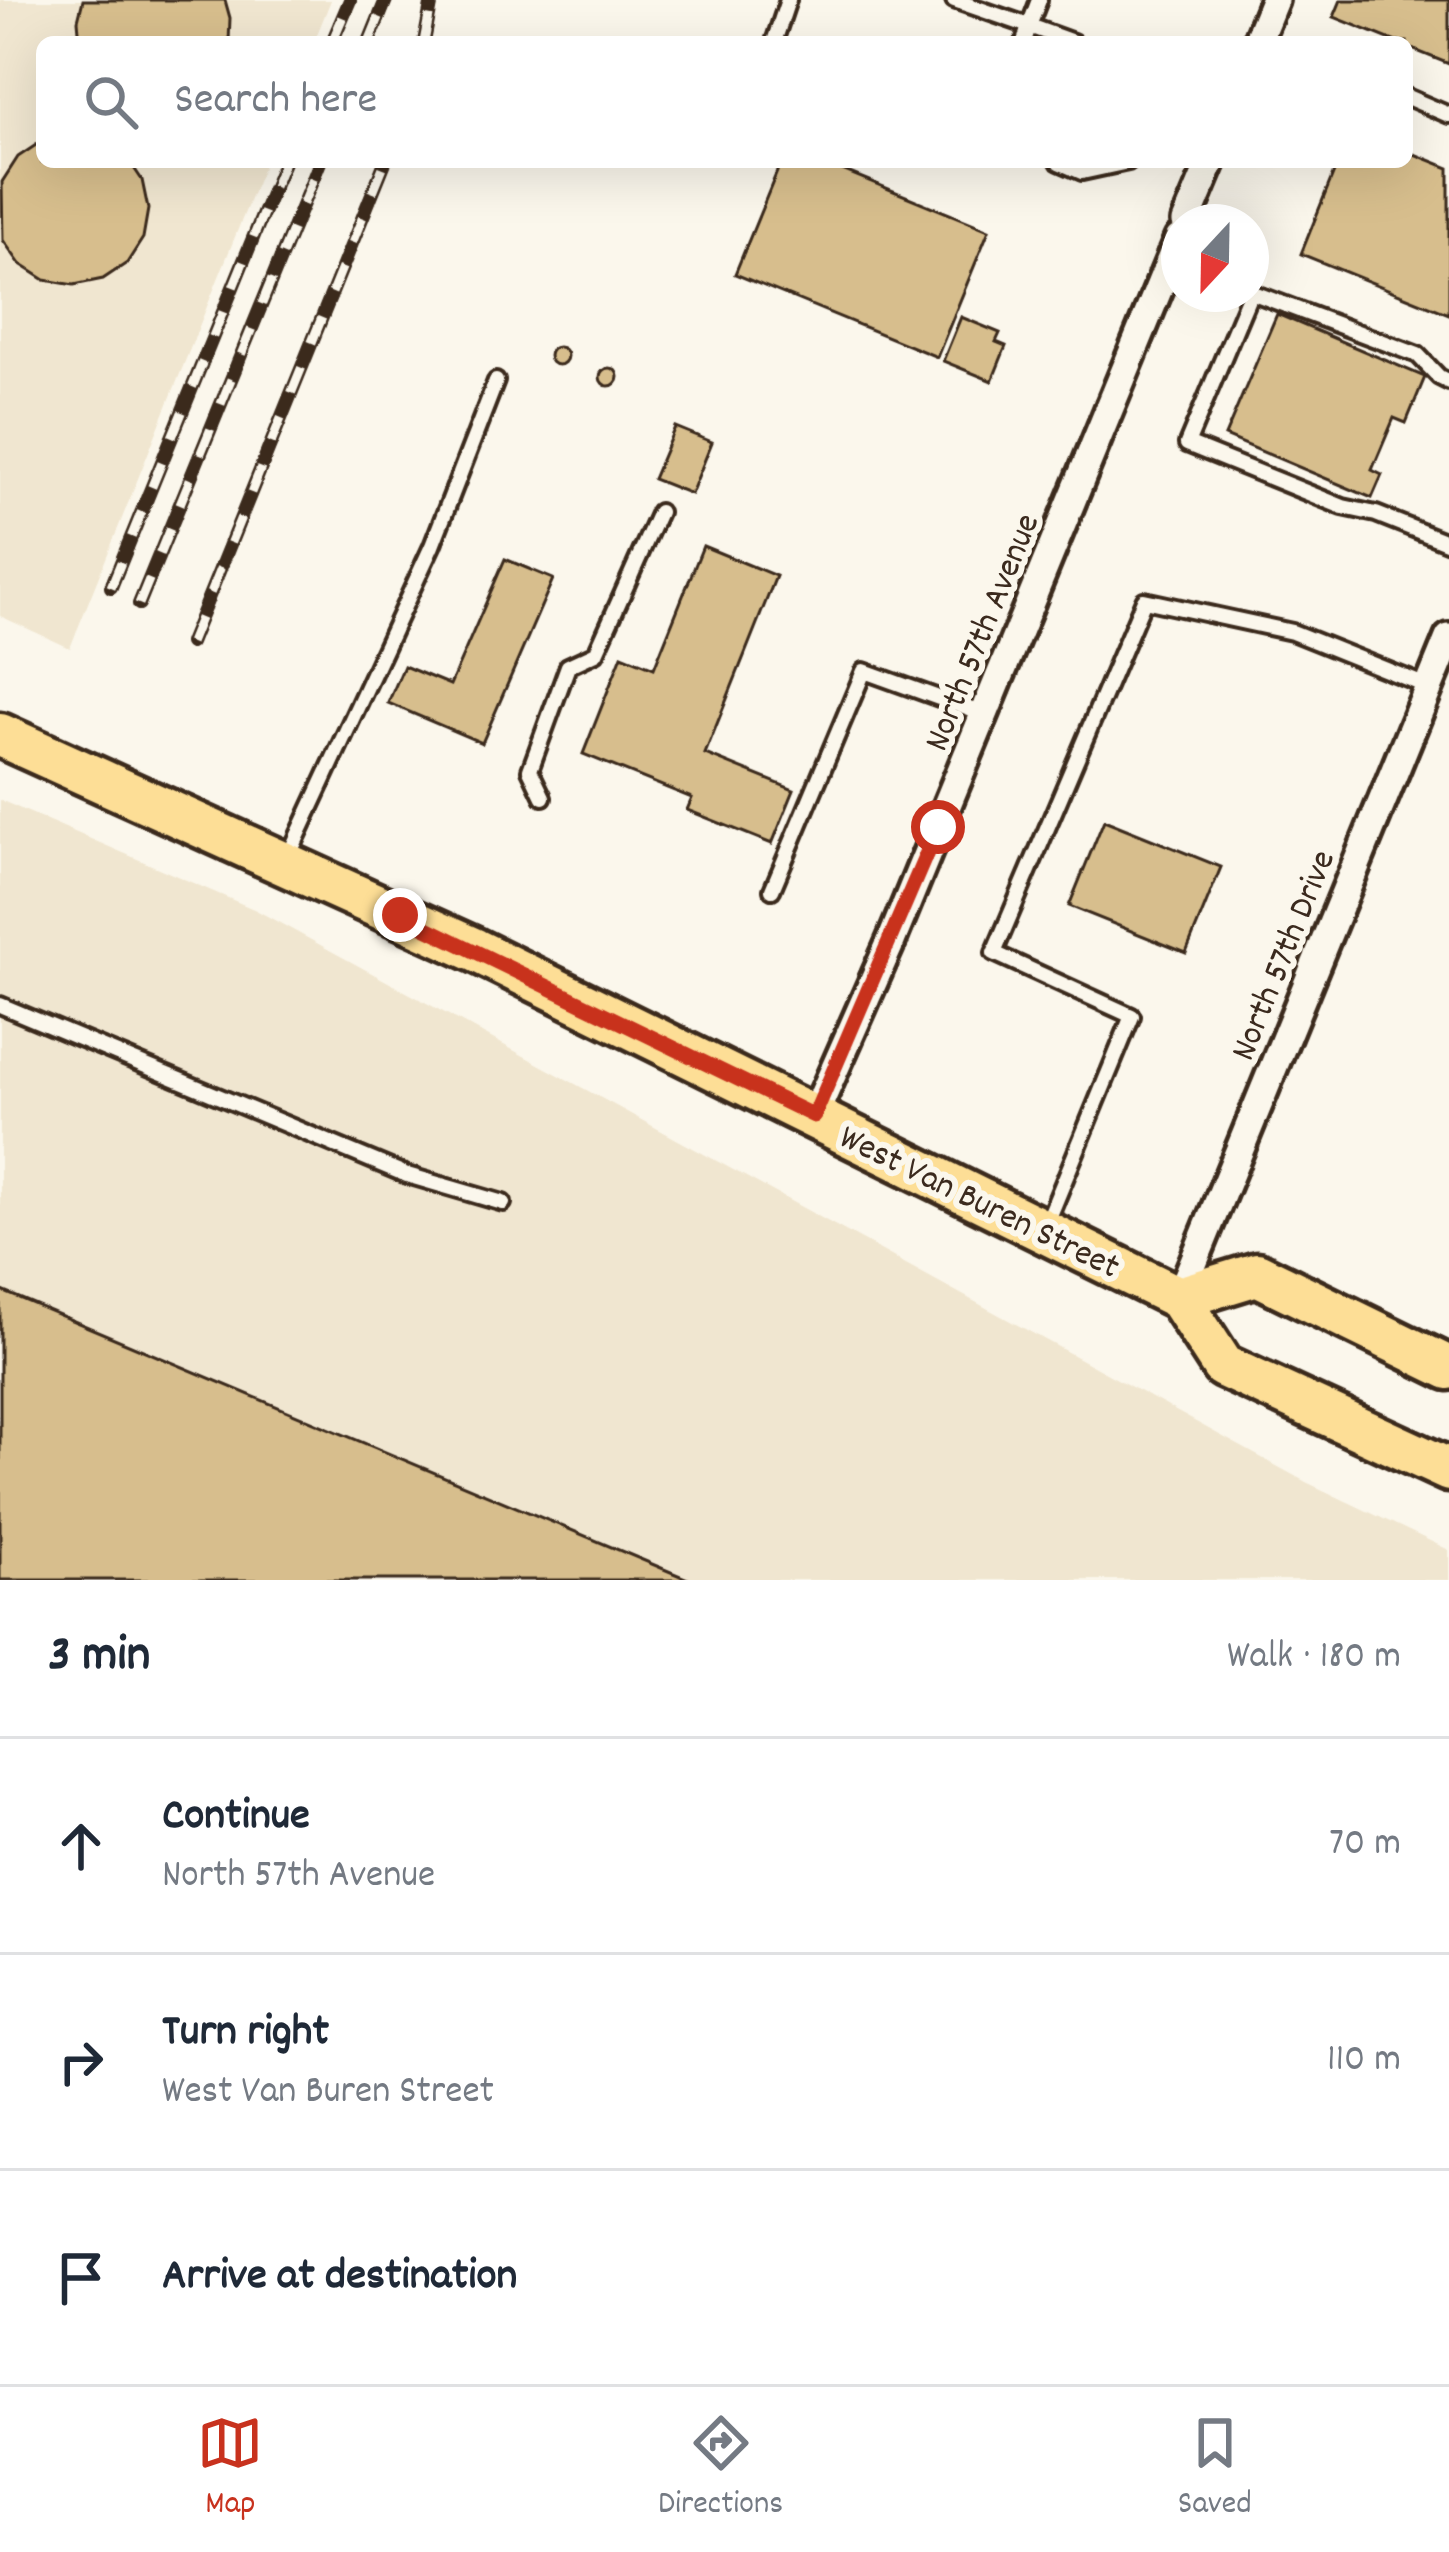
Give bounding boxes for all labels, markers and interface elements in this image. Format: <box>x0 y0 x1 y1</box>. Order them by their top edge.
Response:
search box <box>36 36 1413 168</box>
icon: search <box>78 69 144 135</box>
text: Search here <box>174 70 377 134</box>
north arrow <box>1161 204 1269 312</box>
street label: North 57th Avenue <box>913 507 1056 760</box>
route start <box>911 800 965 854</box>
street label: North 57th Drive <box>1220 843 1351 1069</box>
route end <box>373 888 427 942</box>
street label: West Van Buren Street <box>829 1114 1127 1295</box>
text: 3 min <box>48 1622 150 1694</box>
text: Walk · 180 m <box>1227 1631 1401 1686</box>
text: Continue <box>162 1786 310 1850</box>
icon: ahead <box>48 1813 114 1879</box>
text: 70 m <box>1329 1818 1401 1873</box>
text: North 57th Avenue <box>162 1850 435 1905</box>
text: Turn right <box>162 2002 329 2066</box>
icon: right <box>48 2029 114 2095</box>
text: 110 m <box>1327 2034 1401 2089</box>
text: West Van Buren Street <box>162 2066 494 2121</box>
icon: arrive <box>48 2245 114 2311</box>
text: Arrive at destination <box>162 2246 517 2310</box>
tab: Map <box>197 2410 263 2529</box>
tab: Directions <box>658 2410 783 2529</box>
tab: Saved <box>1178 2410 1252 2529</box>

